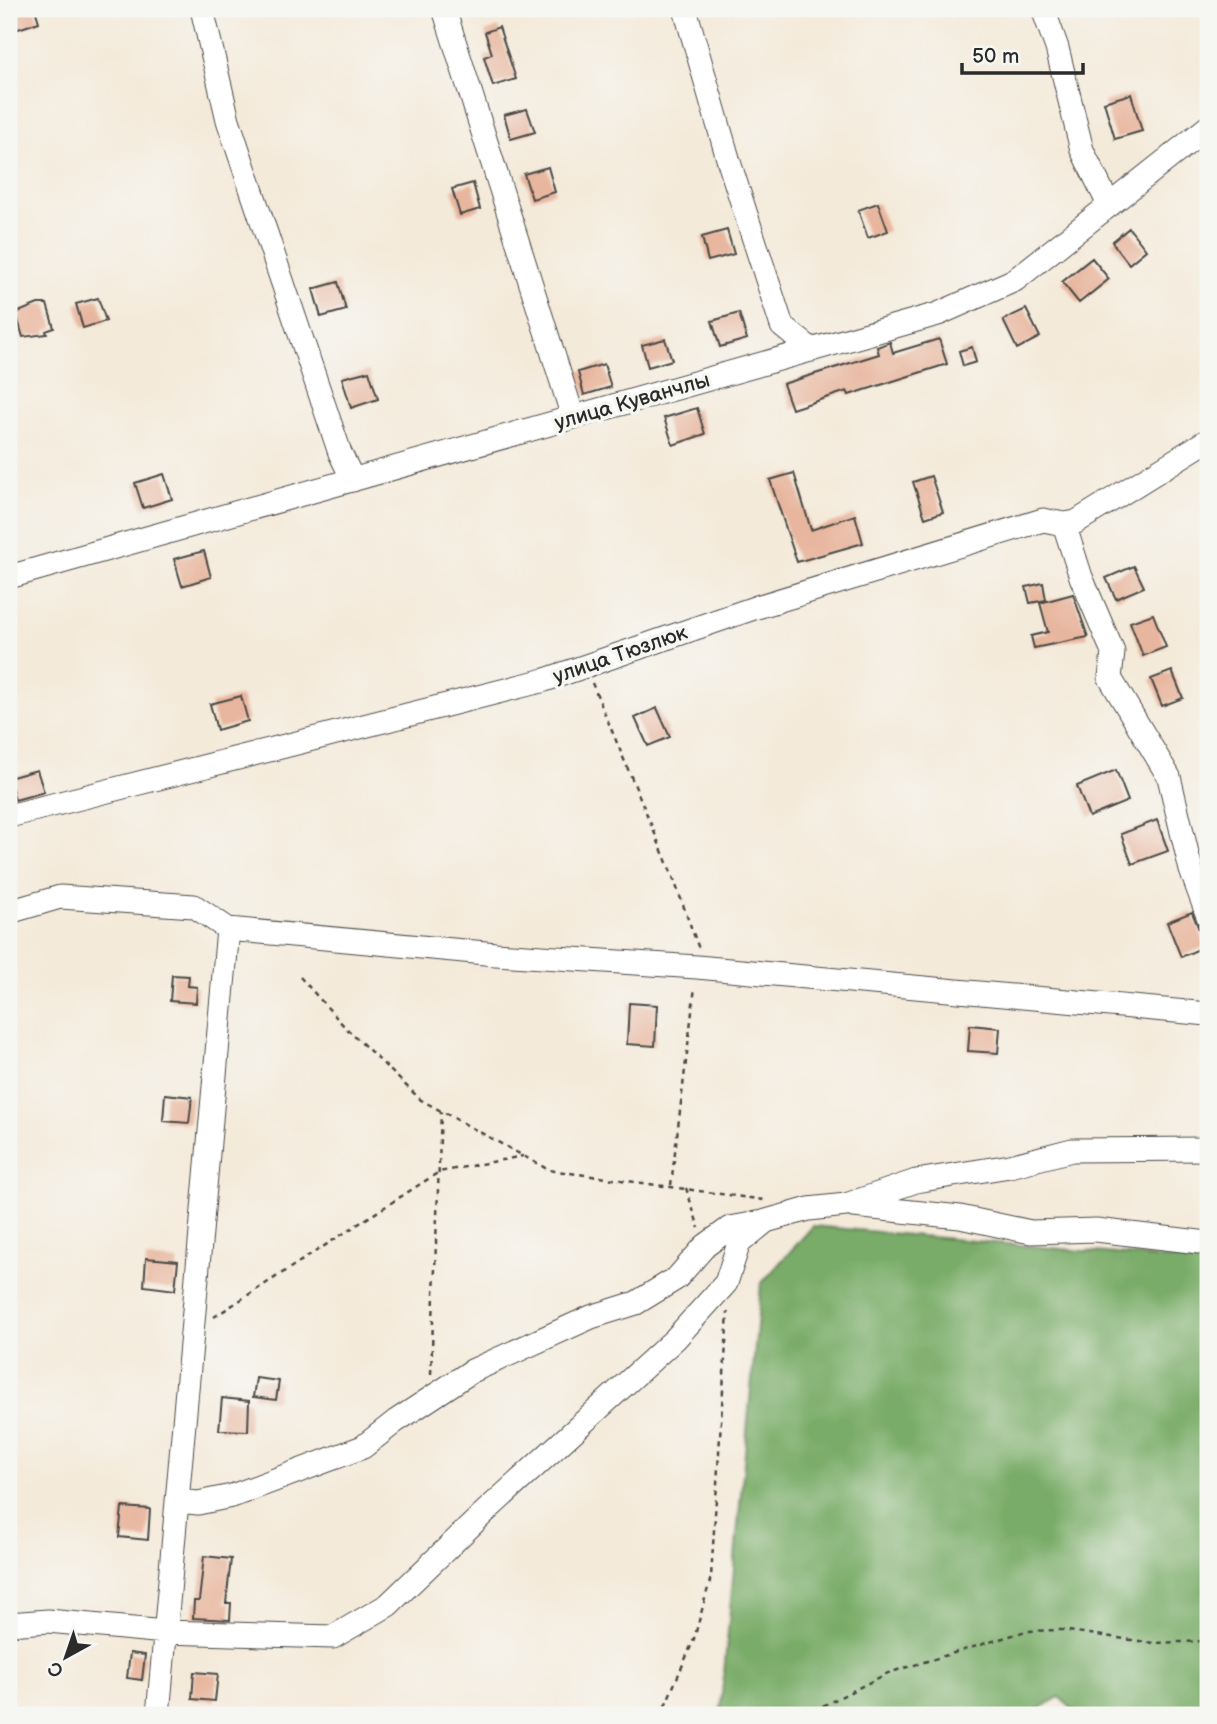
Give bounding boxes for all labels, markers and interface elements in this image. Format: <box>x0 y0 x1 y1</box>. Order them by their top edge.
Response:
scale bar <box>962 32 1082 76</box>
text: 50 m <box>972 44 1019 69</box>
street label: улица Куванчлы <box>552 367 713 436</box>
street label: улица Тюзлюк <box>550 620 691 689</box>
north arrow <box>32 1622 102 1692</box>
text: С <box>44 1656 68 1682</box>

